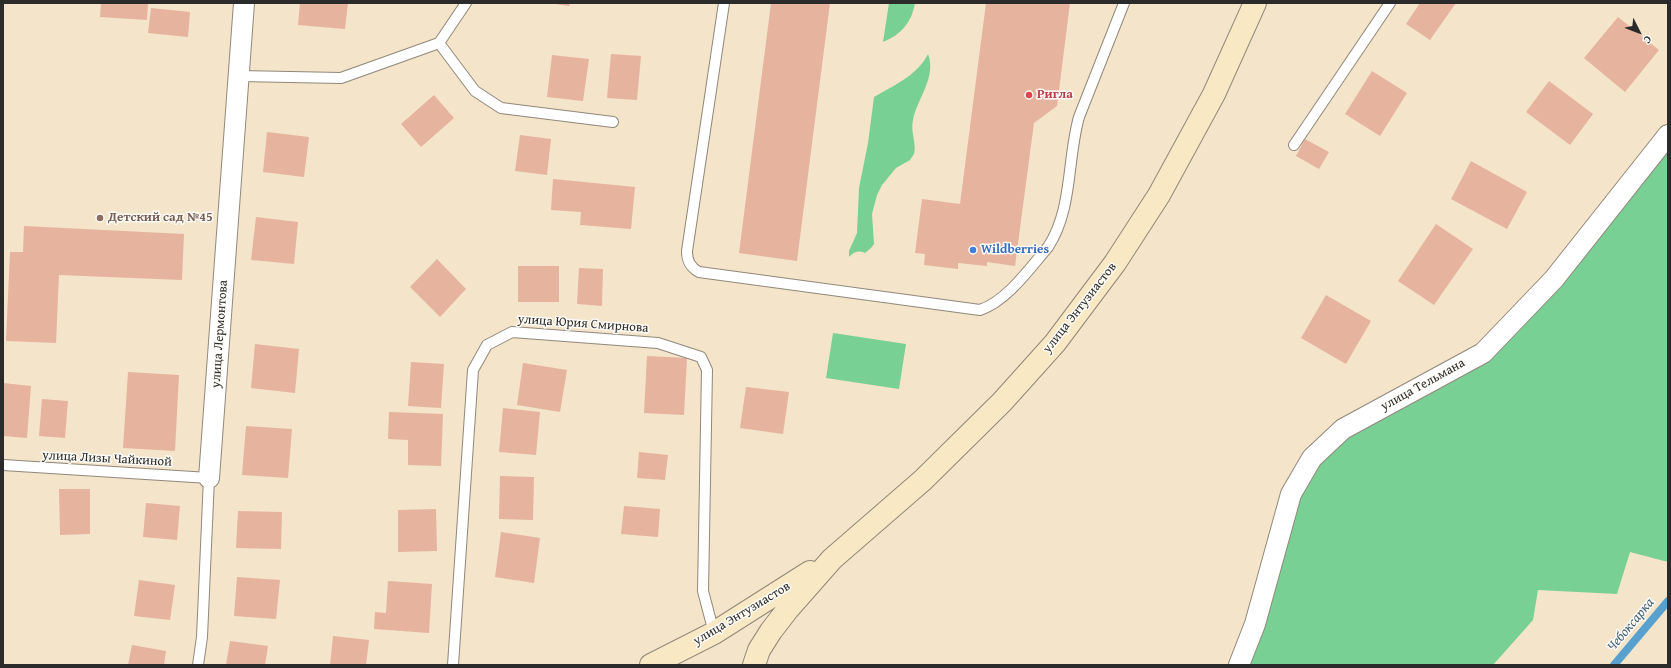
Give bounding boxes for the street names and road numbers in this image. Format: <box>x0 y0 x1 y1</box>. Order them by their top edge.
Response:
street label: улица Энтузиастов <box>1040 260 1120 356</box>
street label: улица Лермонтова <box>208 279 232 389</box>
street label: улица Юрия Смирнова <box>517 312 649 336</box>
street label: улица Тельмана <box>1378 355 1468 415</box>
street label: улица Лизы Чайкиной <box>42 448 172 470</box>
street label: улица Энтузиастов <box>691 579 793 649</box>

